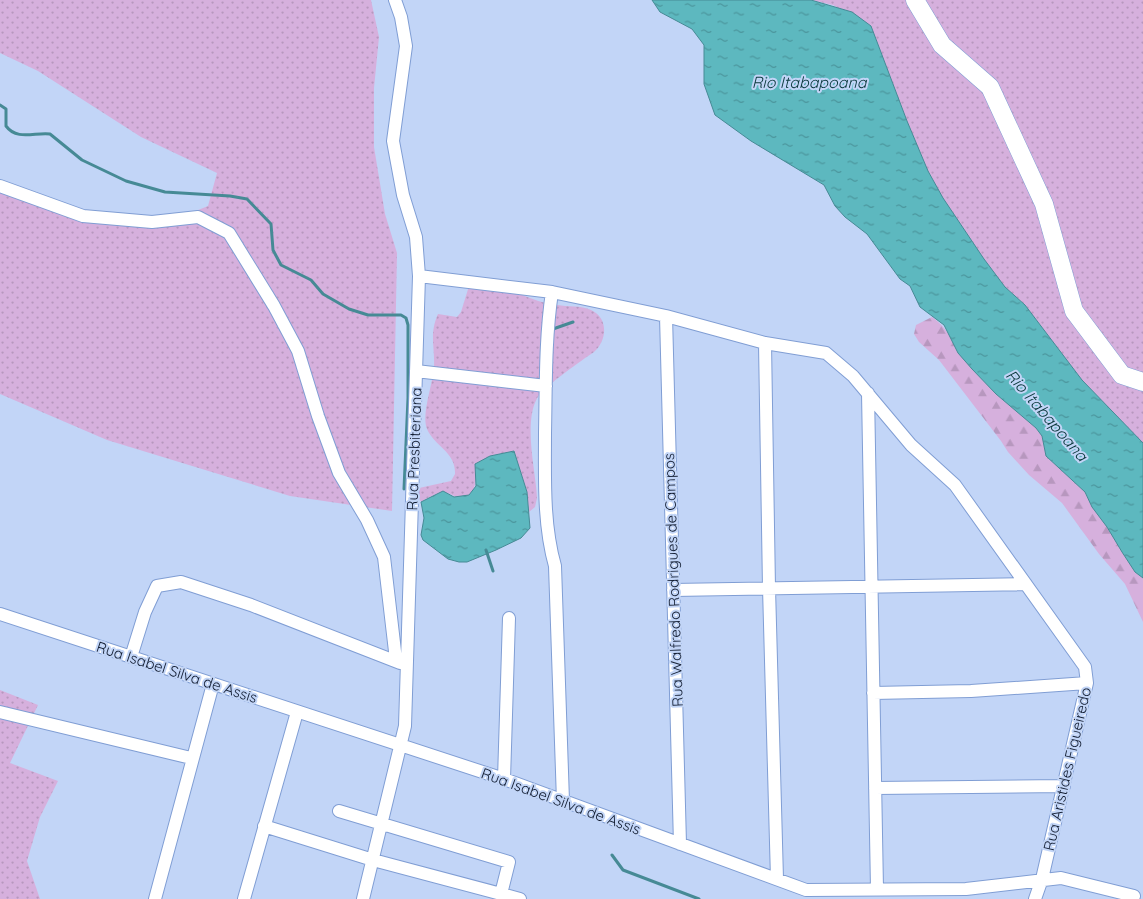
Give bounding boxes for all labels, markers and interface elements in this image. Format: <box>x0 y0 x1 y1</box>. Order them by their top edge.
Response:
water label: Rio Itabapoana <box>752 72 868 92</box>
water label: Rio Itabapoana <box>1002 365 1093 466</box>
street label: Rua Presbiteriana <box>402 387 426 511</box>
street label: Rua Walfredo Rodrigues de Campos <box>659 453 687 707</box>
street label: Rua Isabel Silva de Assis <box>94 637 260 707</box>
street label: Rua Aristides Figueiredo <box>1039 685 1095 853</box>
street label: Rua Isabel Silva de Assis <box>479 763 643 839</box>

